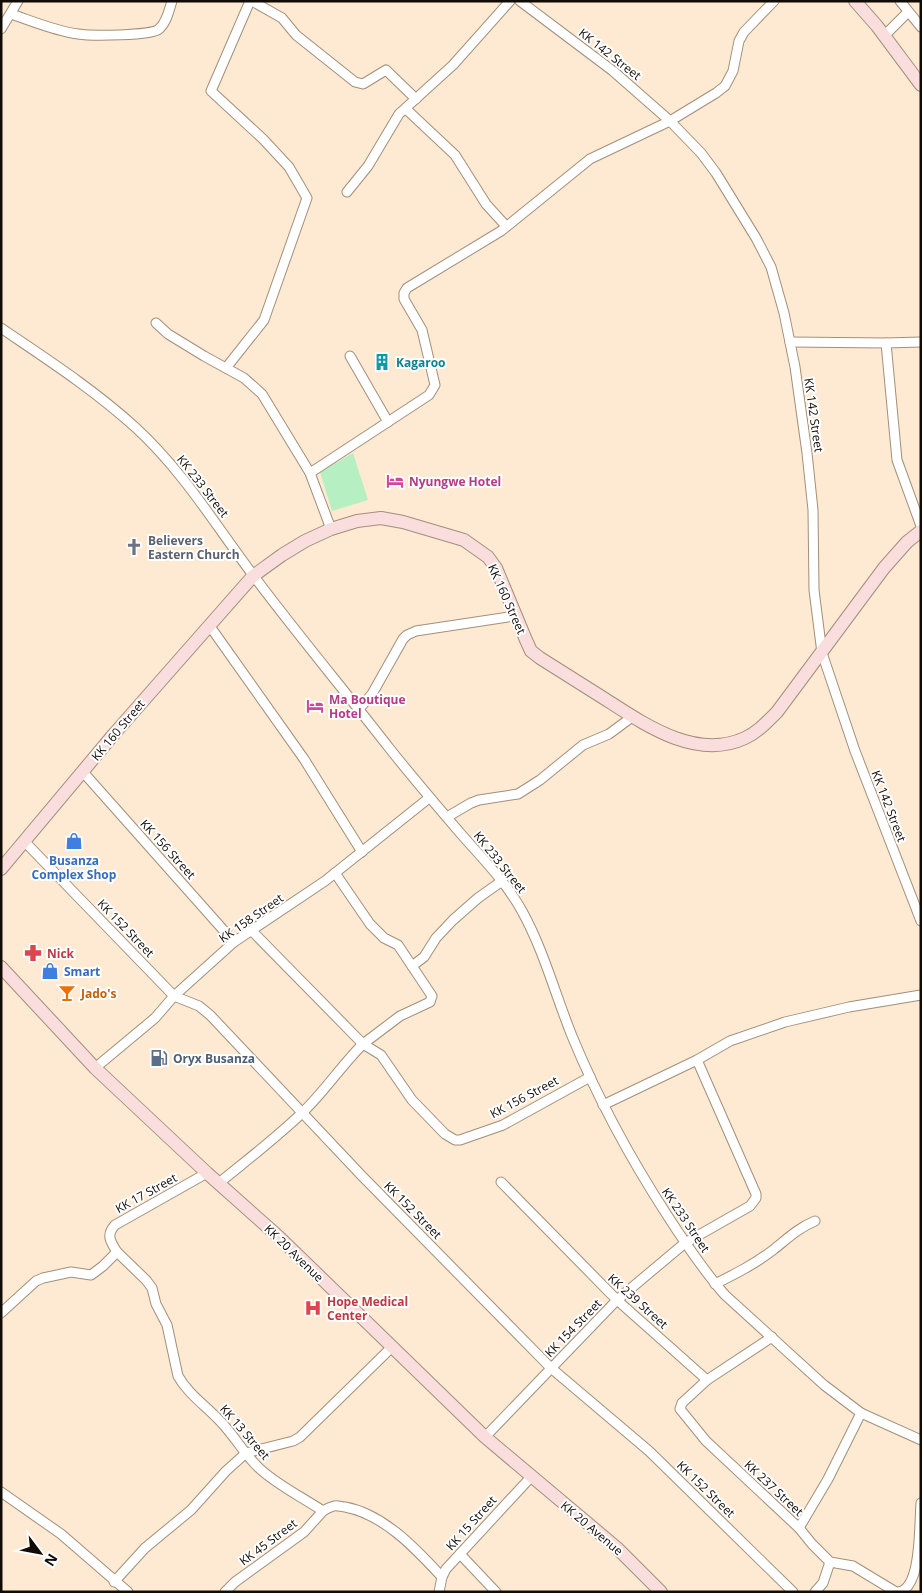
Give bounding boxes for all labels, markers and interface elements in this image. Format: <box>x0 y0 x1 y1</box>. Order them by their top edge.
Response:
street label: KK 142 Street <box>575 24 645 84</box>
building icon: Kagaroo <box>372 352 392 372</box>
place label: Kagaroo <box>396 354 446 371</box>
street label: KK 142 Street <box>800 377 828 453</box>
street label: KK 233 Street <box>173 451 233 521</box>
hotel icon: Nyungwe Hotel <box>385 471 405 491</box>
place label: Nyungwe Hotel <box>409 473 501 490</box>
place label: Believers Eastern Church <box>148 532 240 563</box>
church icon: Believers Eastern Church <box>124 537 144 557</box>
street label: KK 160 Street <box>484 561 530 637</box>
place label: Ma Boutique Hotel <box>329 691 406 722</box>
street label: KK 160 Street <box>87 696 149 764</box>
hotel icon: Ma Boutique Hotel <box>305 696 325 716</box>
street label: KK 142 Street <box>868 768 910 844</box>
street label: KK 156 Street <box>137 815 199 883</box>
street label: KK 233 Street <box>470 827 530 897</box>
shop icon: Busanza Complex Shop <box>64 831 84 851</box>
place label: Busanza Complex Shop <box>32 852 117 883</box>
street label: KK 158 Street <box>215 890 287 946</box>
street label: KK 152 Street <box>94 895 158 961</box>
pharmacy icon: Nick <box>23 943 43 963</box>
place label: Nick <box>47 945 75 962</box>
shop icon: Smart <box>40 961 60 981</box>
place label: Smart <box>64 963 100 980</box>
bar icon: Jado's <box>57 983 77 1003</box>
place label: Jado's <box>80 985 116 1002</box>
fuel station icon: Oryx Busanza <box>149 1048 169 1068</box>
place label: Oryx Busanza <box>173 1050 255 1067</box>
street label: KK 156 Street <box>487 1072 561 1122</box>
street label: KK 17 Street <box>112 1169 180 1217</box>
street label: KK 152 Street <box>380 1177 446 1243</box>
street label: KK 233 Street <box>658 1184 714 1256</box>
street label: KK 20 Avenue <box>261 1220 328 1286</box>
street label: KK 239 Street <box>604 1270 672 1332</box>
place label: Hope Medical Center <box>327 1293 408 1324</box>
street label: KK 154 Street <box>541 1295 605 1361</box>
hospital icon: Hope Medical Center <box>303 1298 323 1318</box>
street label: KK 13 Street <box>216 1401 274 1463</box>
street label: KK 237 Street <box>741 1456 807 1520</box>
street label: KK 152 Street <box>673 1457 739 1521</box>
street label: KK 15 Street <box>442 1492 500 1554</box>
street label: KK 20 Avenue <box>557 1497 627 1559</box>
street label: KK 45 Street <box>236 1515 300 1569</box>
north arrow <box>15 1528 65 1578</box>
text: N <box>40 1550 63 1570</box>

